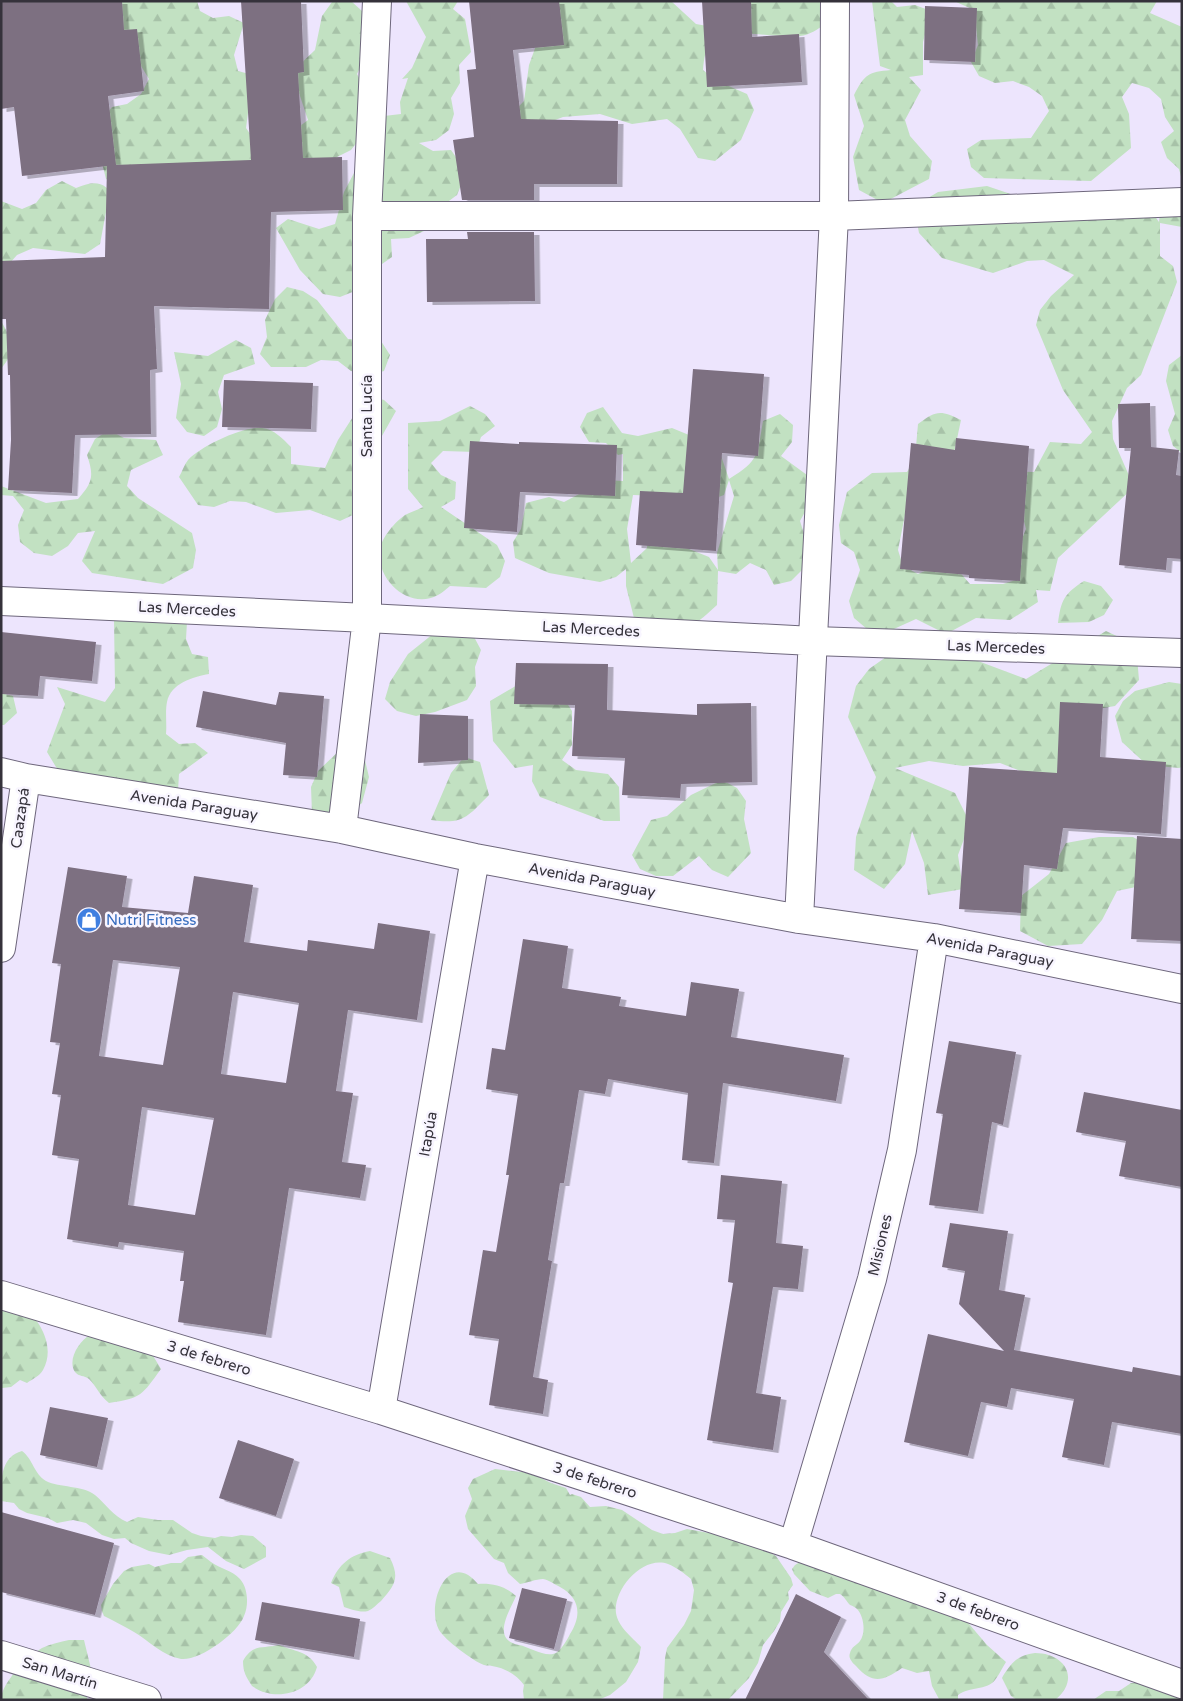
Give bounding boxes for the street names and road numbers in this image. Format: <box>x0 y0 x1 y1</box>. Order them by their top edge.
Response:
street label: Santa Lucía <box>358 375 376 457</box>
street label: Las Mercedes <box>138 597 236 621</box>
street label: Las Mercedes <box>542 617 640 641</box>
street label: Las Mercedes <box>947 636 1045 658</box>
street label: Caazapá <box>7 786 33 850</box>
street label: Avenida Paraguay <box>129 786 259 824</box>
street label: Avenida Paraguay <box>527 859 657 901</box>
street label: Avenida Paraguay <box>925 929 1055 971</box>
street label: Itapúa <box>415 1110 441 1158</box>
street label: Misiones <box>864 1212 896 1278</box>
street label: 3 de febrero <box>165 1337 253 1379</box>
street label: 3 de febrero <box>551 1458 639 1502</box>
street label: 3 de febrero <box>934 1588 1022 1634</box>
street label: San Martín <box>20 1653 100 1693</box>

